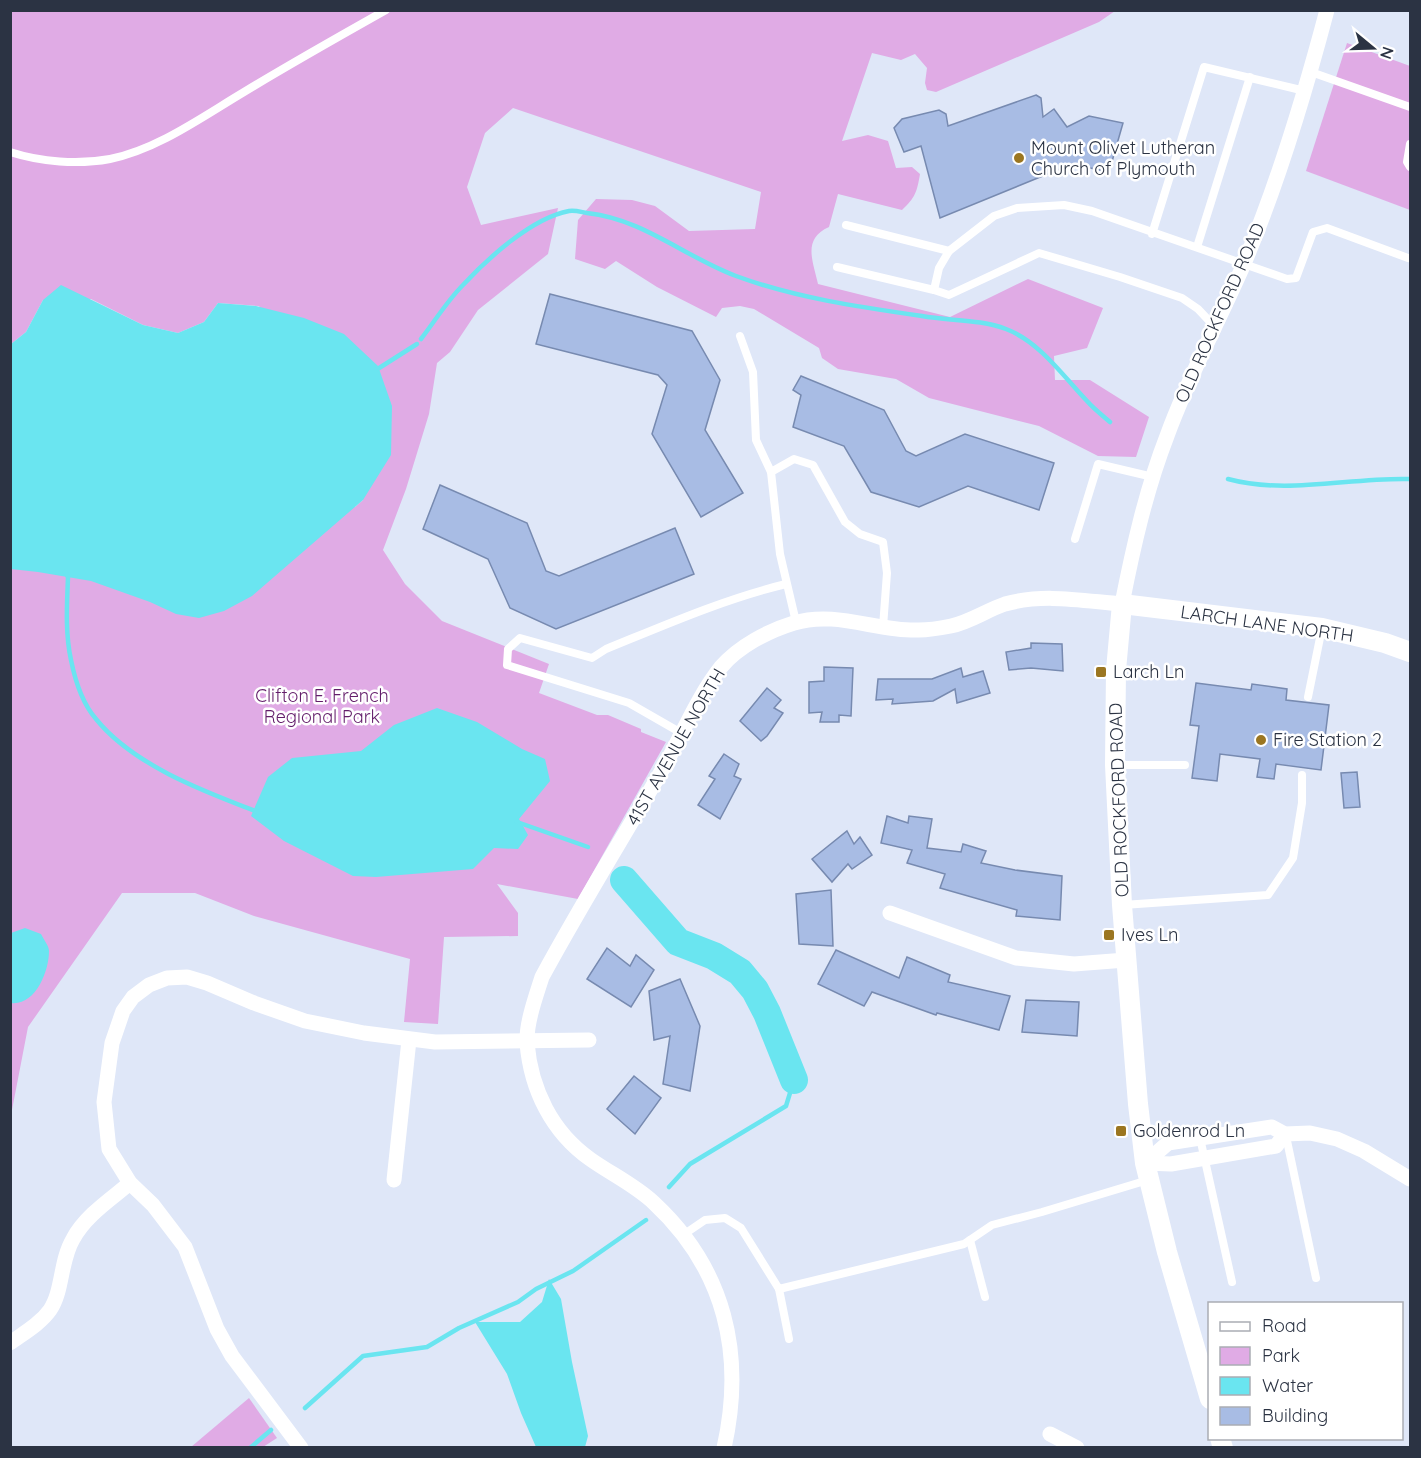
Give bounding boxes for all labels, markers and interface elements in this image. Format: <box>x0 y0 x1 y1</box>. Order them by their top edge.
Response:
north arrow <box>1343 18 1403 78</box>
text: N <box>1376 44 1399 62</box>
place label: Mount Olivet Lutheran Church of Plymouth <box>1031 136 1215 180</box>
marker: Mount Olivet Lutheran Church of Plymouth <box>1012 151 1026 165</box>
street label: OLD ROCKFORD ROAD <box>1169 219 1270 406</box>
street label: LARCH LANE NORTH <box>1179 600 1355 647</box>
place label: Larch Ln <box>1113 660 1184 683</box>
street label: 41ST AVENUE NORTH <box>621 664 730 829</box>
marker: Larch Ln <box>1094 665 1108 679</box>
park label: Clifton E. French Regional Park <box>255 684 389 728</box>
street label: OLD ROCKFORD ROAD <box>1104 702 1133 898</box>
place label: Fire Station 2 <box>1273 728 1382 751</box>
marker: Fire Station 2 <box>1254 733 1268 747</box>
place label: Ives Ln <box>1121 923 1178 946</box>
marker: Ives Ln <box>1102 928 1116 942</box>
place label: Goldenrod Ln <box>1133 1119 1245 1142</box>
marker: Goldenrod Ln <box>1114 1124 1128 1138</box>
legend <box>1208 1302 1403 1440</box>
text: Road <box>1262 1314 1307 1337</box>
text: Park <box>1262 1344 1300 1367</box>
text: Water <box>1262 1374 1313 1397</box>
text: Building <box>1262 1404 1328 1427</box>

